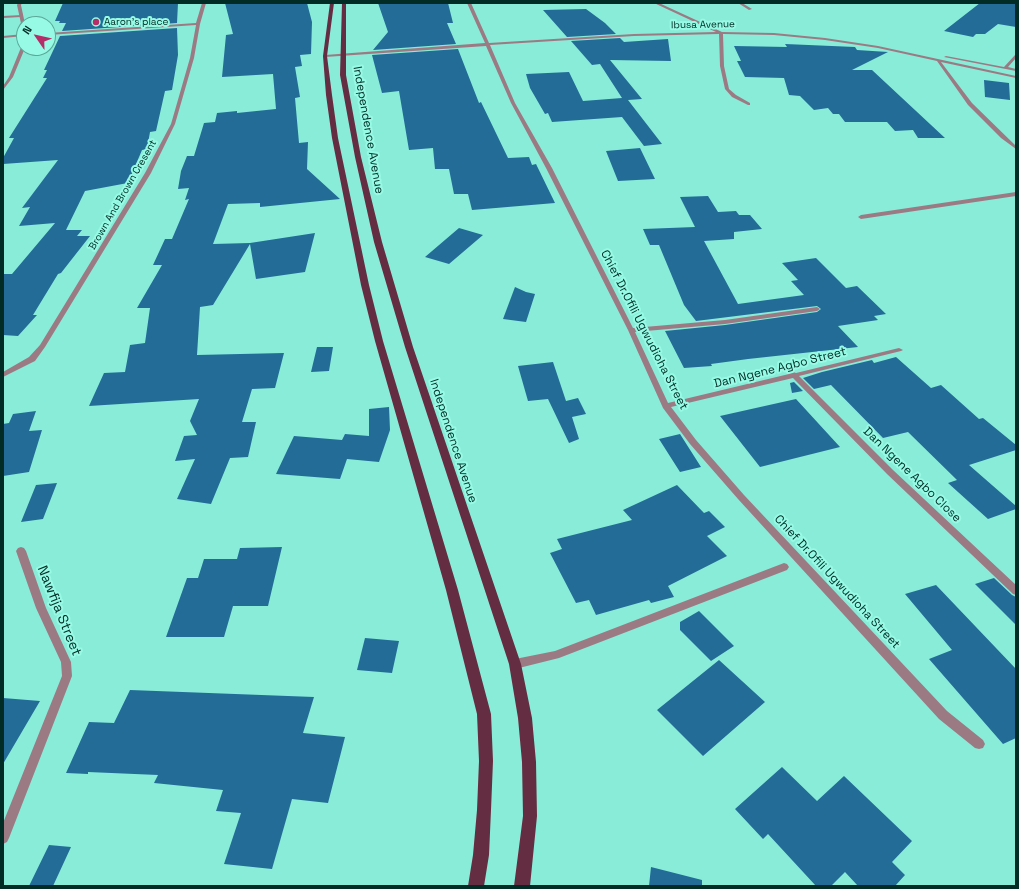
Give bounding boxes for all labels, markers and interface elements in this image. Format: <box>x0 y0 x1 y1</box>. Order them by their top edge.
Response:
north arrow <box>16 16 56 56</box>
place label: Aaron’s place <box>104 16 168 28</box>
marker: Aaron’s place <box>91 17 101 27</box>
street label: Ibusa Avenue <box>671 18 735 32</box>
text: N <box>19 23 35 37</box>
street label: Independence Avenue <box>350 65 386 195</box>
street label: Brown And Brown Cresent <box>87 138 159 252</box>
street label: Chief Dr.Ofili Ugwudioha Street <box>597 248 691 412</box>
street label: Dan Ngene Agbo Street <box>712 345 848 391</box>
street label: Independence Avenue <box>426 377 480 505</box>
street label: Dan Ngene Agbo Close <box>860 424 964 526</box>
street label: Chief Dr.Ofili Ugwudioha Street <box>771 512 903 652</box>
street label: Nawfija Street <box>33 564 85 658</box>

